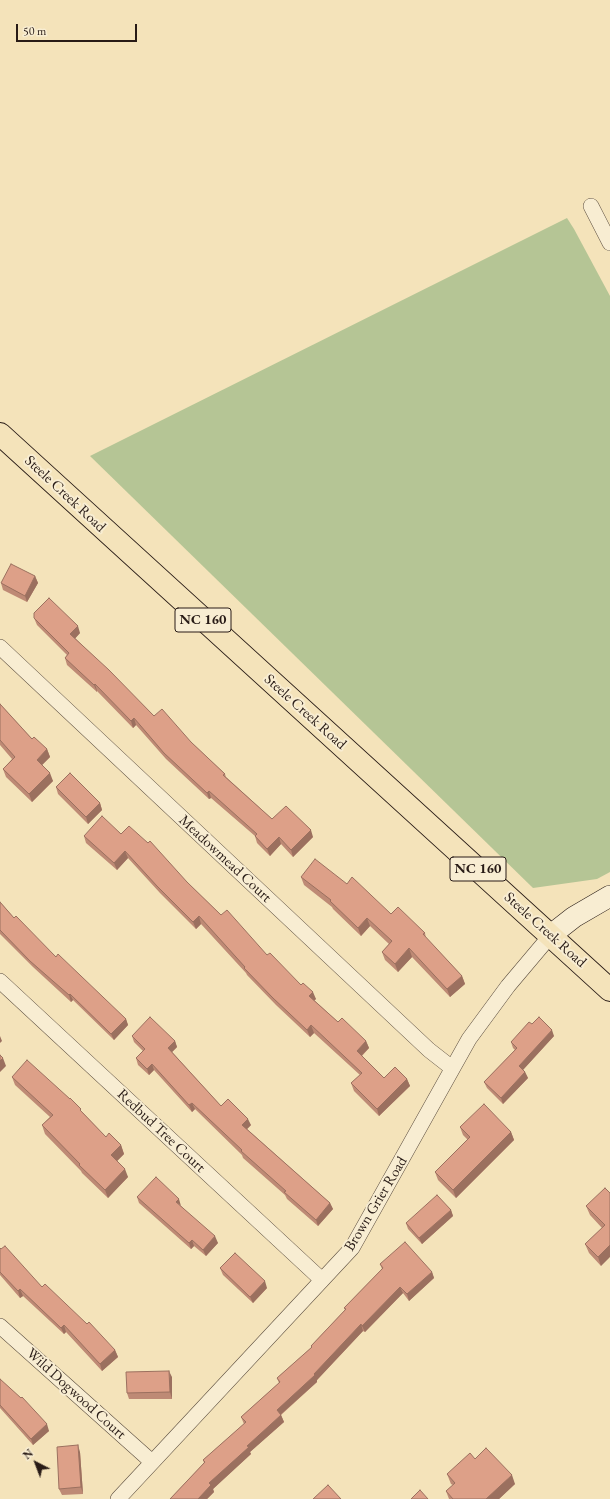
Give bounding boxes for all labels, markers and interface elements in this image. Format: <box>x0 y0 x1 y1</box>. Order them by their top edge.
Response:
scale bar <box>18 16 139 42</box>
text: 50 m <box>23 23 46 39</box>
street label: Steele Creek Road <box>21 452 109 536</box>
road number: NC 160 <box>175 608 231 632</box>
street label: Steele Creek Road <box>260 670 350 754</box>
street label: Meadowmead Court <box>175 812 275 906</box>
road number: NC 160 <box>450 857 506 881</box>
street label: Steele Creek Road <box>500 888 590 972</box>
street label: Redbud Tree Court <box>113 1086 209 1176</box>
street label: Brown Grier Road <box>341 1153 411 1255</box>
street label: Wild Dogwood Court <box>23 1345 129 1443</box>
north arrow <box>16 1443 56 1483</box>
text: N <box>20 1446 36 1462</box>

